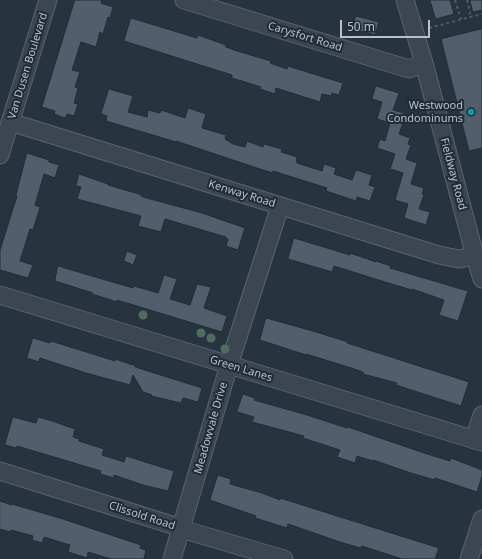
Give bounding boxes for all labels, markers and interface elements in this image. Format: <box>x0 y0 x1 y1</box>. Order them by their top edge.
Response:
street label: Van Dusen Boulevard <box>6 11 50 121</box>
scale bar <box>342 12 432 38</box>
text: 50 m <box>347 18 375 35</box>
street label: Carysfort Road <box>266 19 344 55</box>
place label: Westwood Condominums <box>387 99 463 125</box>
marker: Westwood Condominums <box>466 107 476 117</box>
street label: Fieldway Road <box>437 137 469 211</box>
street label: Kenway Road <box>207 178 277 210</box>
street label: Green Lanes <box>208 353 274 385</box>
street label: Meadowvale Drive <box>192 380 230 476</box>
street label: Clissold Road <box>107 499 177 533</box>

